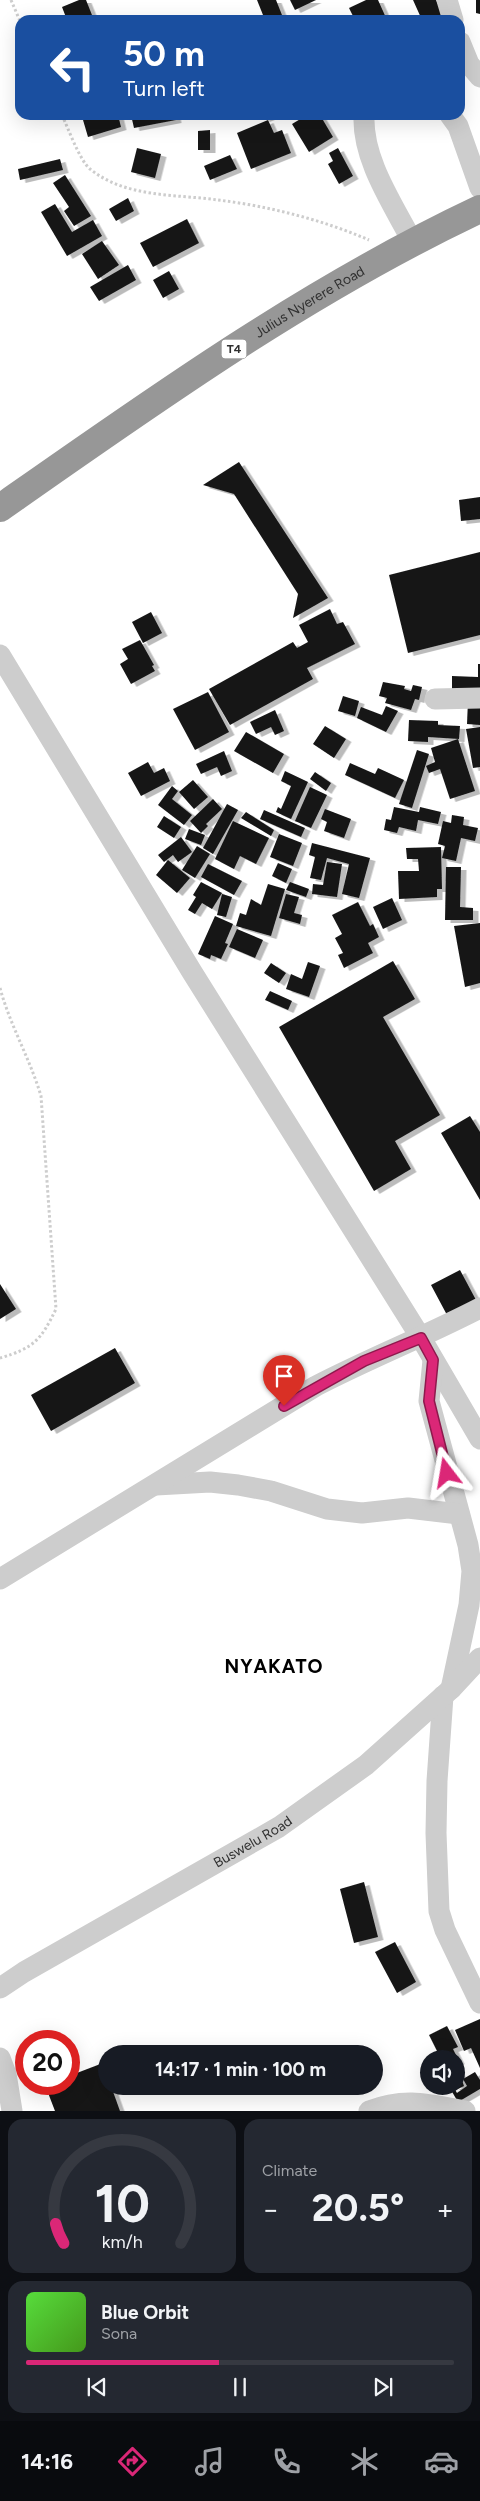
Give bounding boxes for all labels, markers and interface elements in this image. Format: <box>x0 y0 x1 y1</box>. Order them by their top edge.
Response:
text: 50 m <box>123 33 205 75</box>
icon: left <box>40 35 105 100</box>
text: Turn left <box>123 75 205 102</box>
street label: Julius Nyerere Road <box>251 262 367 341</box>
road number: T4 <box>222 339 246 358</box>
pin <box>263 1355 305 1406</box>
icon: arrive <box>270 1362 298 1390</box>
position arrow <box>420 1446 472 1498</box>
district label: NYAKATO <box>225 1655 323 1678</box>
street label: Buswelu Road <box>210 1812 295 1871</box>
speed limit sign: 20 <box>15 2030 80 2095</box>
map controls <box>420 2050 465 2095</box>
button: sound <box>420 2050 465 2095</box>
text: 14:17 · 1 min · 100 m <box>155 2058 326 2081</box>
text: Climate <box>262 2161 317 2180</box>
text: 10 <box>94 2173 150 2235</box>
text: 20.5° <box>312 2185 404 2231</box>
text: − <box>262 2192 279 2226</box>
text: + <box>437 2192 454 2226</box>
text: km/h <box>102 2231 142 2252</box>
text: Blue Orbit <box>101 2301 189 2324</box>
text: Sona <box>101 2324 137 2343</box>
icon: previous <box>83 2373 111 2401</box>
icon: pause <box>226 2373 254 2401</box>
icon: next <box>369 2373 397 2401</box>
icon: directions <box>115 2444 150 2479</box>
icon: music <box>192 2444 227 2479</box>
icon: phone <box>269 2444 304 2479</box>
icon: climate <box>347 2444 382 2479</box>
icon: car <box>424 2444 459 2479</box>
text: 14:16 <box>21 2448 73 2475</box>

